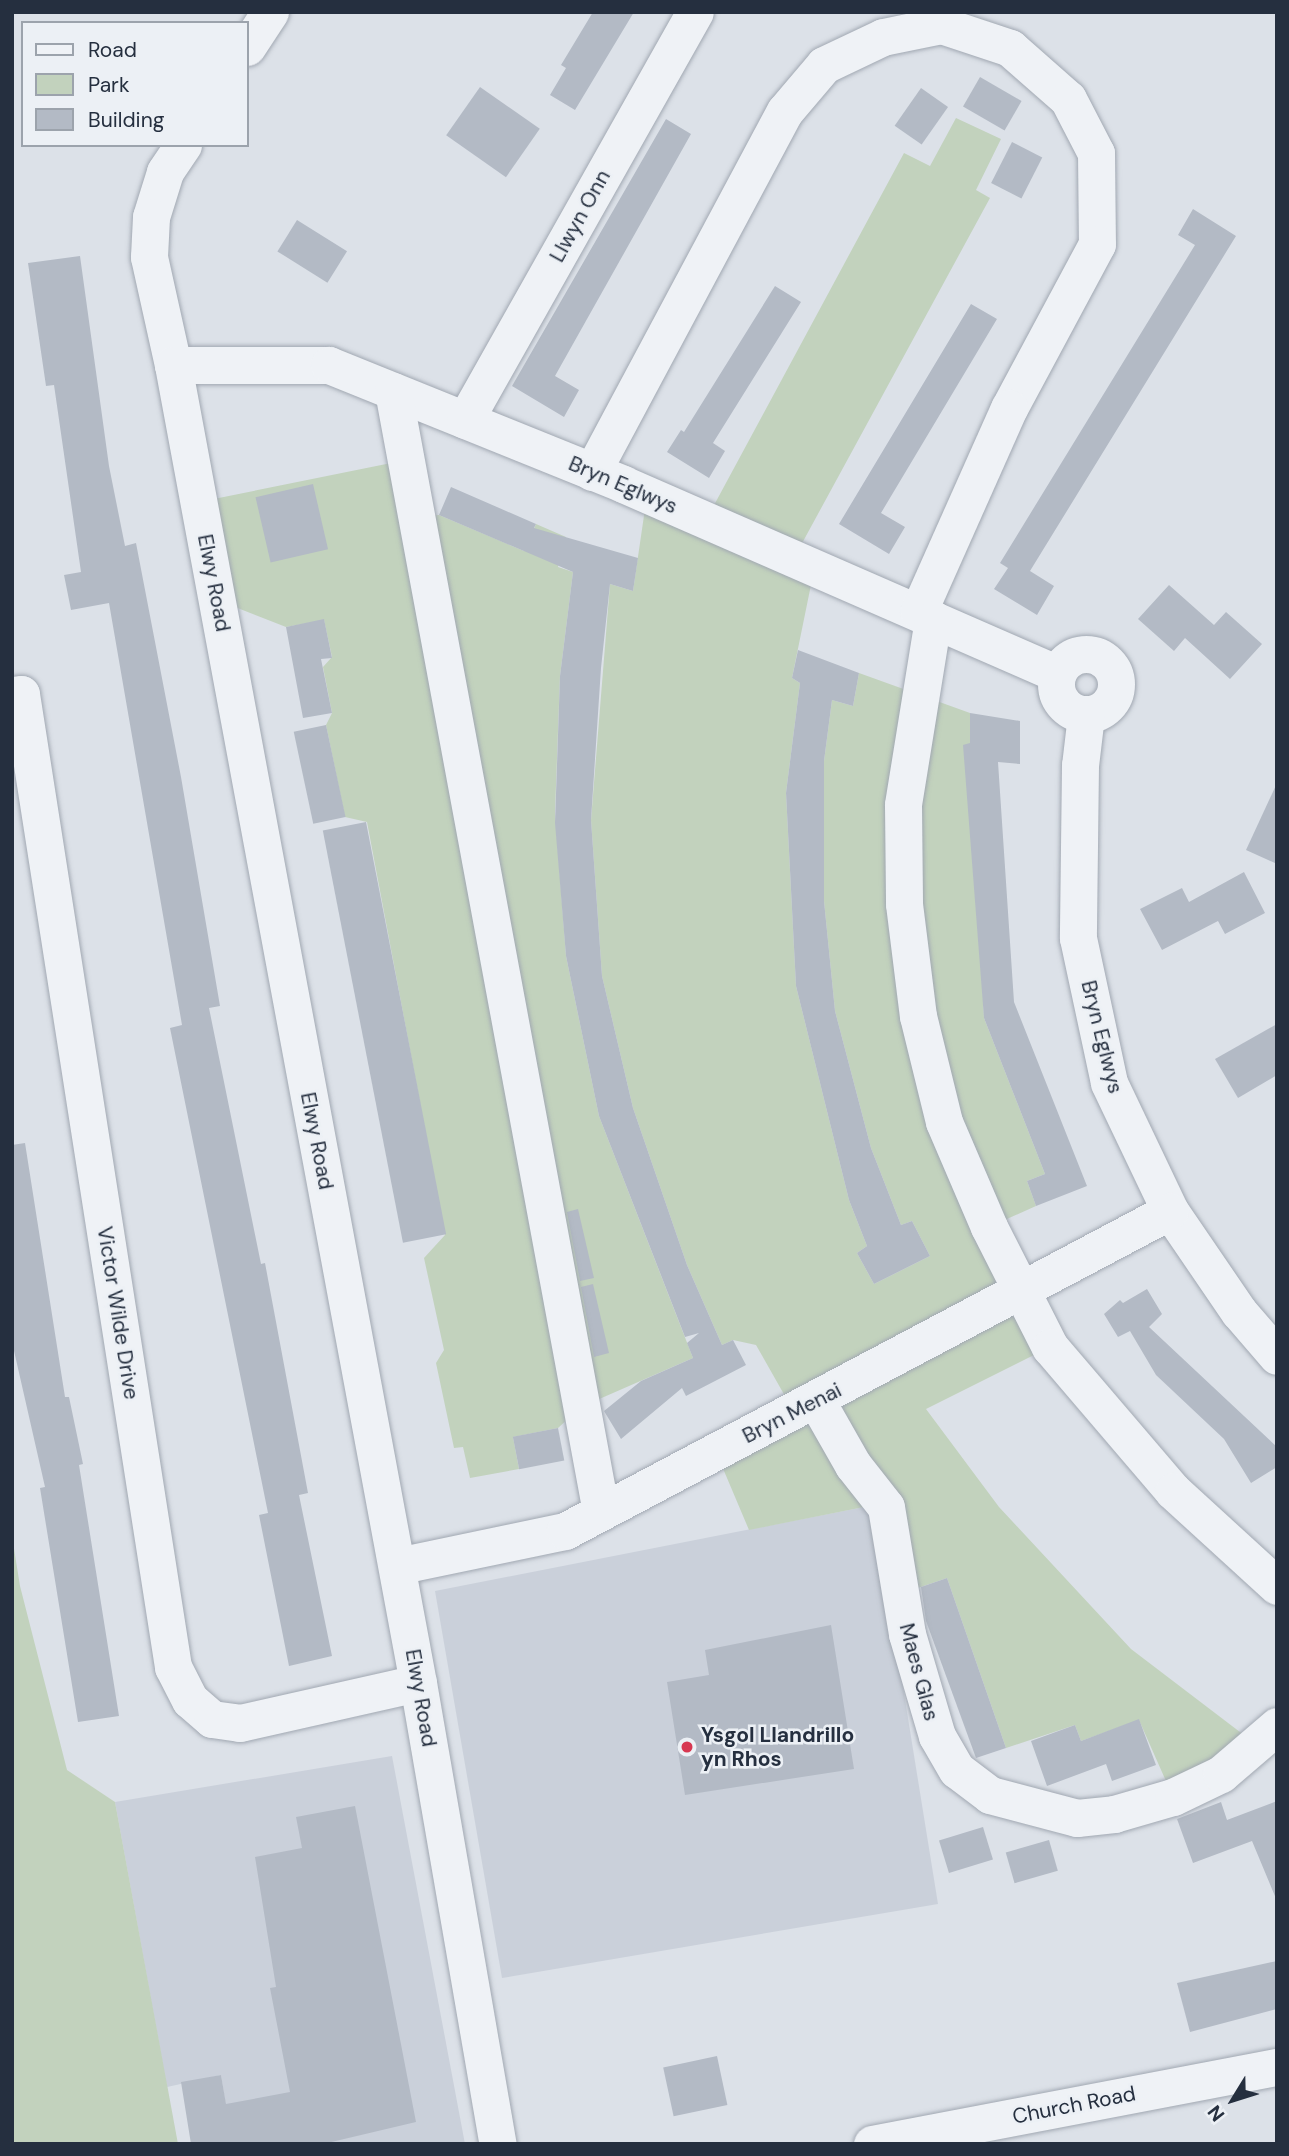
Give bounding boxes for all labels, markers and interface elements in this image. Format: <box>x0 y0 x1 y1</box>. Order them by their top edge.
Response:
legend <box>21 21 248 147</box>
text: Road <box>88 36 137 64</box>
text: Park <box>88 71 129 99</box>
text: Building <box>88 106 164 134</box>
street label: Llwyn Onn <box>544 166 616 266</box>
street label: Bryn Eglwys <box>565 451 681 519</box>
street label: Elwy Road <box>192 532 236 634</box>
street label: Bryn Eglwys <box>1076 978 1128 1096</box>
street label: Elwy Road <box>295 1090 339 1192</box>
street label: Victor Wilde Drive <box>92 1225 144 1401</box>
street label: Bryn Menai <box>738 1377 846 1449</box>
street label: Maes Glas <box>894 1621 944 1723</box>
street label: Elwy Road <box>400 1647 442 1749</box>
place label: Ysgol Llandrillo yn Rhos <box>701 1722 854 1772</box>
marker: Ysgol Llandrillo yn Rhos <box>679 1739 695 1755</box>
north arrow <box>1198 2065 1268 2135</box>
street label: Church Road <box>1010 2081 1138 2129</box>
text: N <box>1202 2100 1230 2126</box>

